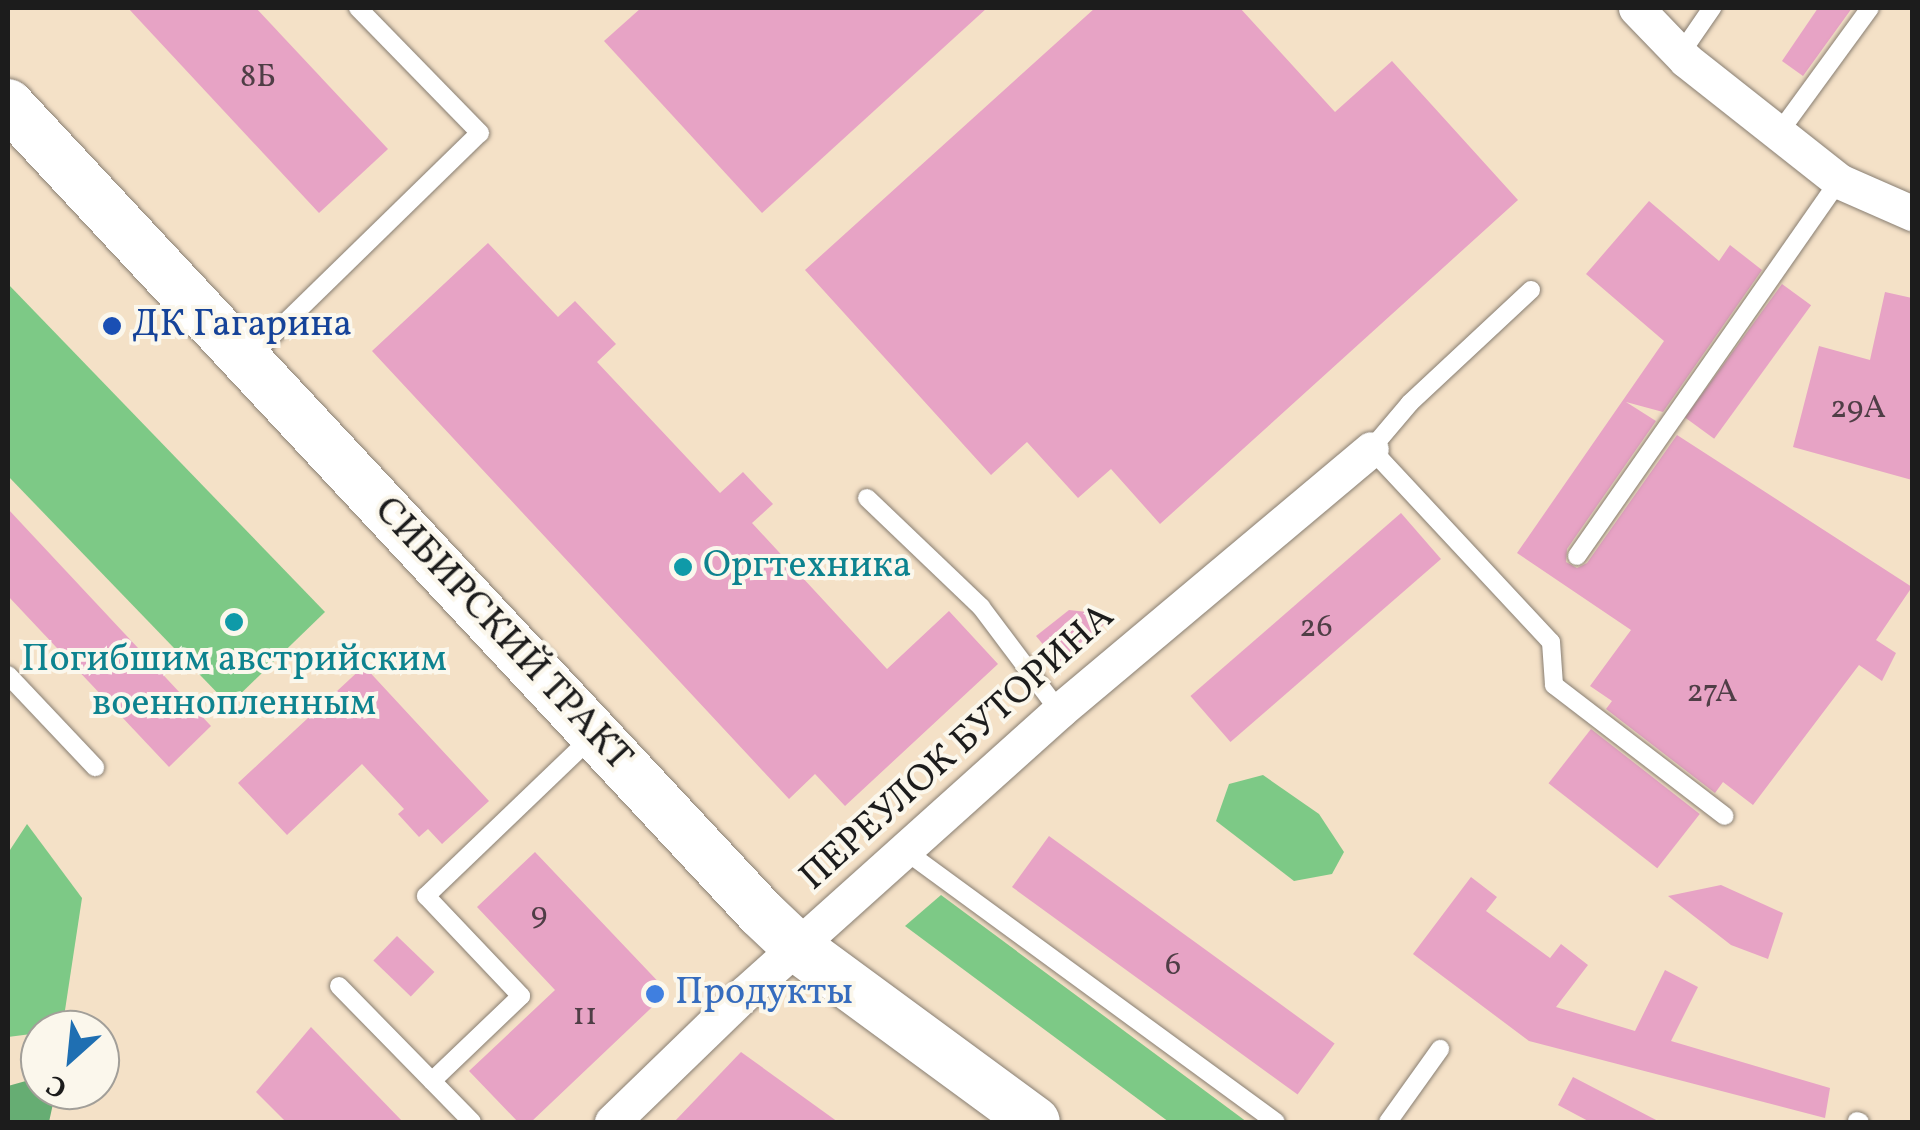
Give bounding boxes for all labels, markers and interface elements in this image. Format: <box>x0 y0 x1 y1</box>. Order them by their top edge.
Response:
house number: 8Б <box>240 59 276 97</box>
place label: ДК Гагарина <box>132 303 352 349</box>
marker: ДК Гагарина <box>101 315 123 337</box>
house number: 29А <box>1830 390 1886 428</box>
street label: СИБИРСКИЙ ТРАКТ <box>363 488 641 782</box>
place label: Оргтехника <box>703 544 912 590</box>
marker: Оргтехника <box>672 556 694 578</box>
street label: ПЕРЕУЛОК БУТОРИНА <box>792 595 1124 901</box>
house number: 26 <box>1299 609 1333 647</box>
marker: Погибшим австрийским военнопленным <box>223 611 245 633</box>
place label: Погибшим австрийским военнопленным <box>21 638 447 728</box>
house number: 27А <box>1686 674 1738 712</box>
house number: 9 <box>531 896 547 934</box>
house number: 6 <box>1165 947 1181 985</box>
place label: Продукты <box>675 971 853 1017</box>
marker: Продукты <box>644 983 666 1005</box>
house number: 11 <box>573 997 597 1035</box>
north arrow <box>20 1010 120 1110</box>
text: С <box>40 1064 74 1107</box>

